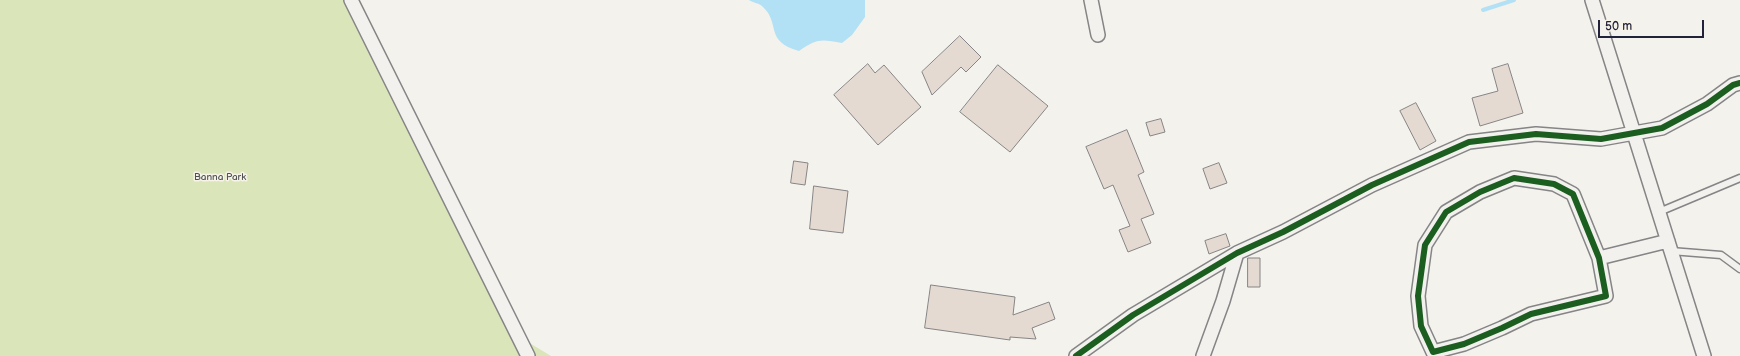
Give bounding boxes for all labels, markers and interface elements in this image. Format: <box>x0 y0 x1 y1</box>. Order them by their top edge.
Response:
scale bar <box>1600 12 1706 38</box>
text: 50 m <box>1605 19 1632 34</box>
park label: Banna Park <box>194 171 246 183</box>

